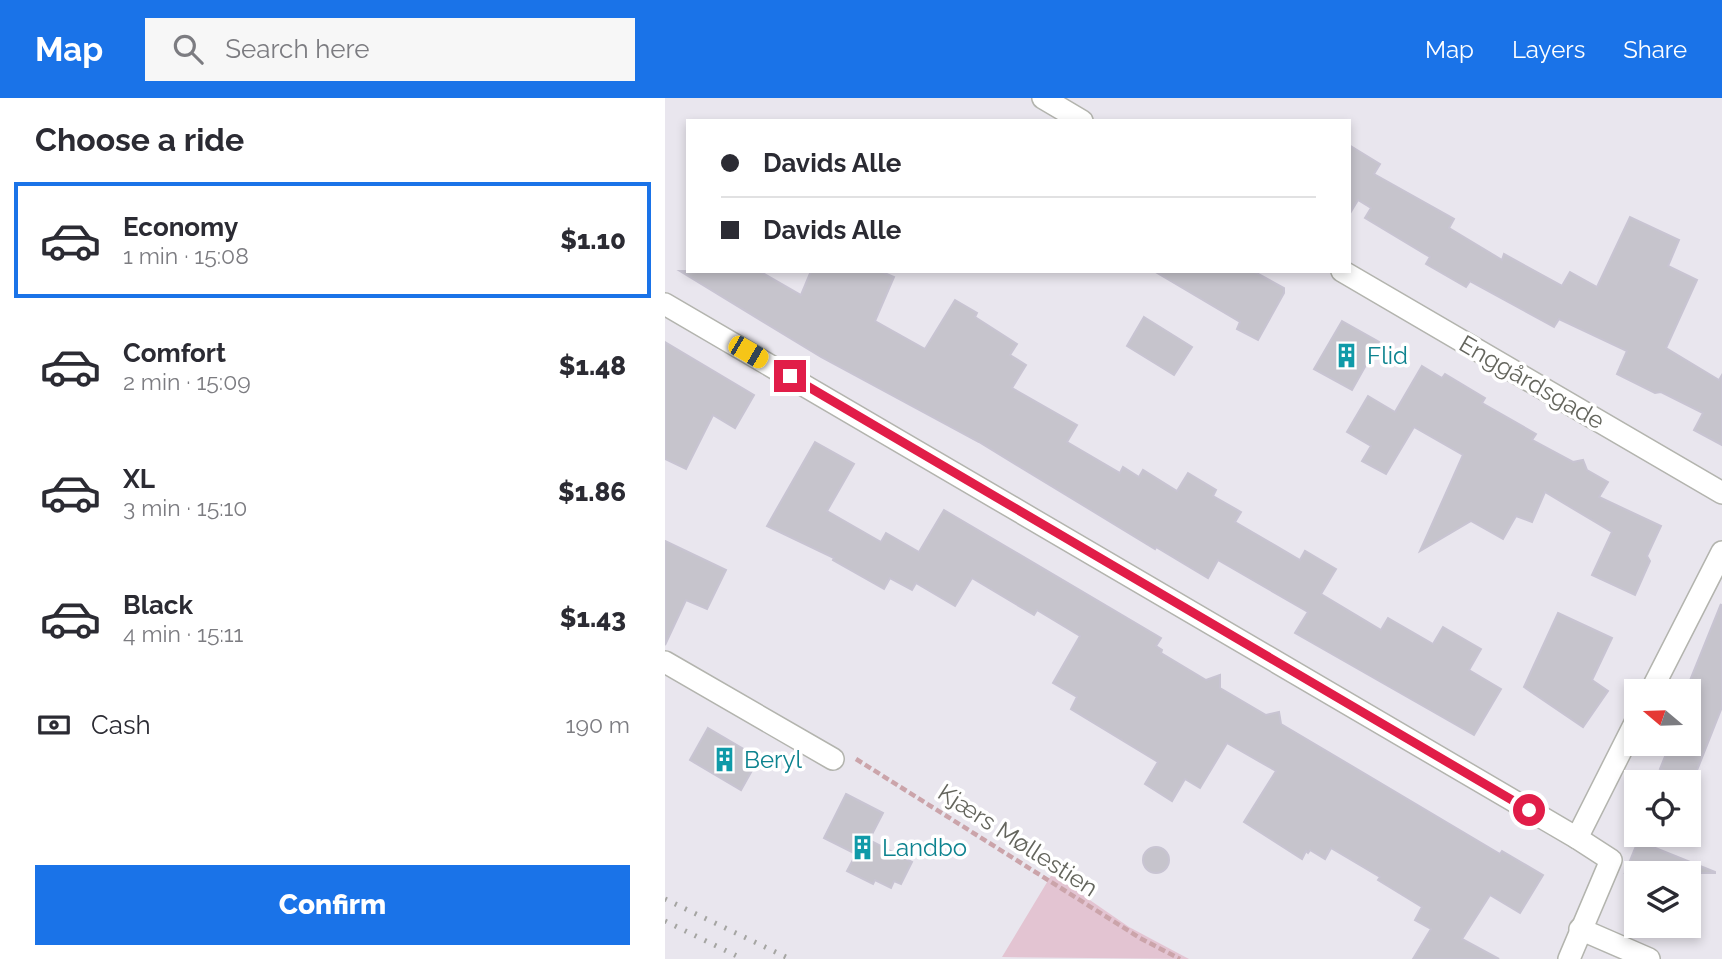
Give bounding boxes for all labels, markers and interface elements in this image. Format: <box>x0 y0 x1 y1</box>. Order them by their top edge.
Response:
search box <box>145 18 635 81</box>
text: Map <box>35 30 103 69</box>
icon: search <box>169 30 207 68</box>
text: Search here <box>225 34 370 64</box>
text: Map <box>1425 35 1474 64</box>
text: Layers <box>1512 35 1585 64</box>
text: Share <box>1623 35 1687 64</box>
text: Choose a ride <box>35 121 244 158</box>
text: Davids Alle <box>763 148 901 178</box>
icon: car <box>39 209 102 272</box>
text: Economy <box>123 212 238 242</box>
text: Davids Alle <box>763 215 901 245</box>
text: $1.10 <box>560 225 626 255</box>
text: 1 min · 15:08 <box>123 242 249 269</box>
street label: Enggårdsgade <box>1454 329 1610 435</box>
car <box>725 332 772 372</box>
icon: car <box>39 335 102 398</box>
text: Comfort <box>123 338 226 368</box>
building icon: Flid <box>1333 341 1361 369</box>
place label: Flid <box>1367 341 1408 370</box>
text: $1.48 <box>559 351 626 381</box>
route end <box>774 360 806 392</box>
text: 2 min · 15:09 <box>123 368 251 395</box>
icon: car <box>39 461 102 524</box>
text: XL <box>123 464 155 494</box>
text: $1.86 <box>558 477 626 507</box>
text: 3 min · 15:10 <box>123 494 247 521</box>
icon: car <box>39 587 102 650</box>
text: Black <box>123 590 193 620</box>
text: $1.43 <box>560 603 626 633</box>
text: 4 min · 15:11 <box>123 620 243 647</box>
north arrow <box>1624 679 1701 756</box>
map controls <box>1624 679 1701 938</box>
icon: cash <box>35 706 73 744</box>
text: Cash <box>91 710 151 740</box>
text: 190 m <box>566 711 630 738</box>
building icon: Beryl <box>710 745 738 773</box>
place label: Beryl <box>744 745 803 774</box>
button: locate <box>1624 770 1701 847</box>
street label: Kjærs Møllestien <box>933 778 1103 902</box>
route start <box>1513 794 1545 826</box>
building icon: Landbo <box>848 833 876 861</box>
place label: Landbo <box>882 833 967 862</box>
button: layers <box>1624 861 1701 938</box>
button: Confirm <box>35 865 630 945</box>

